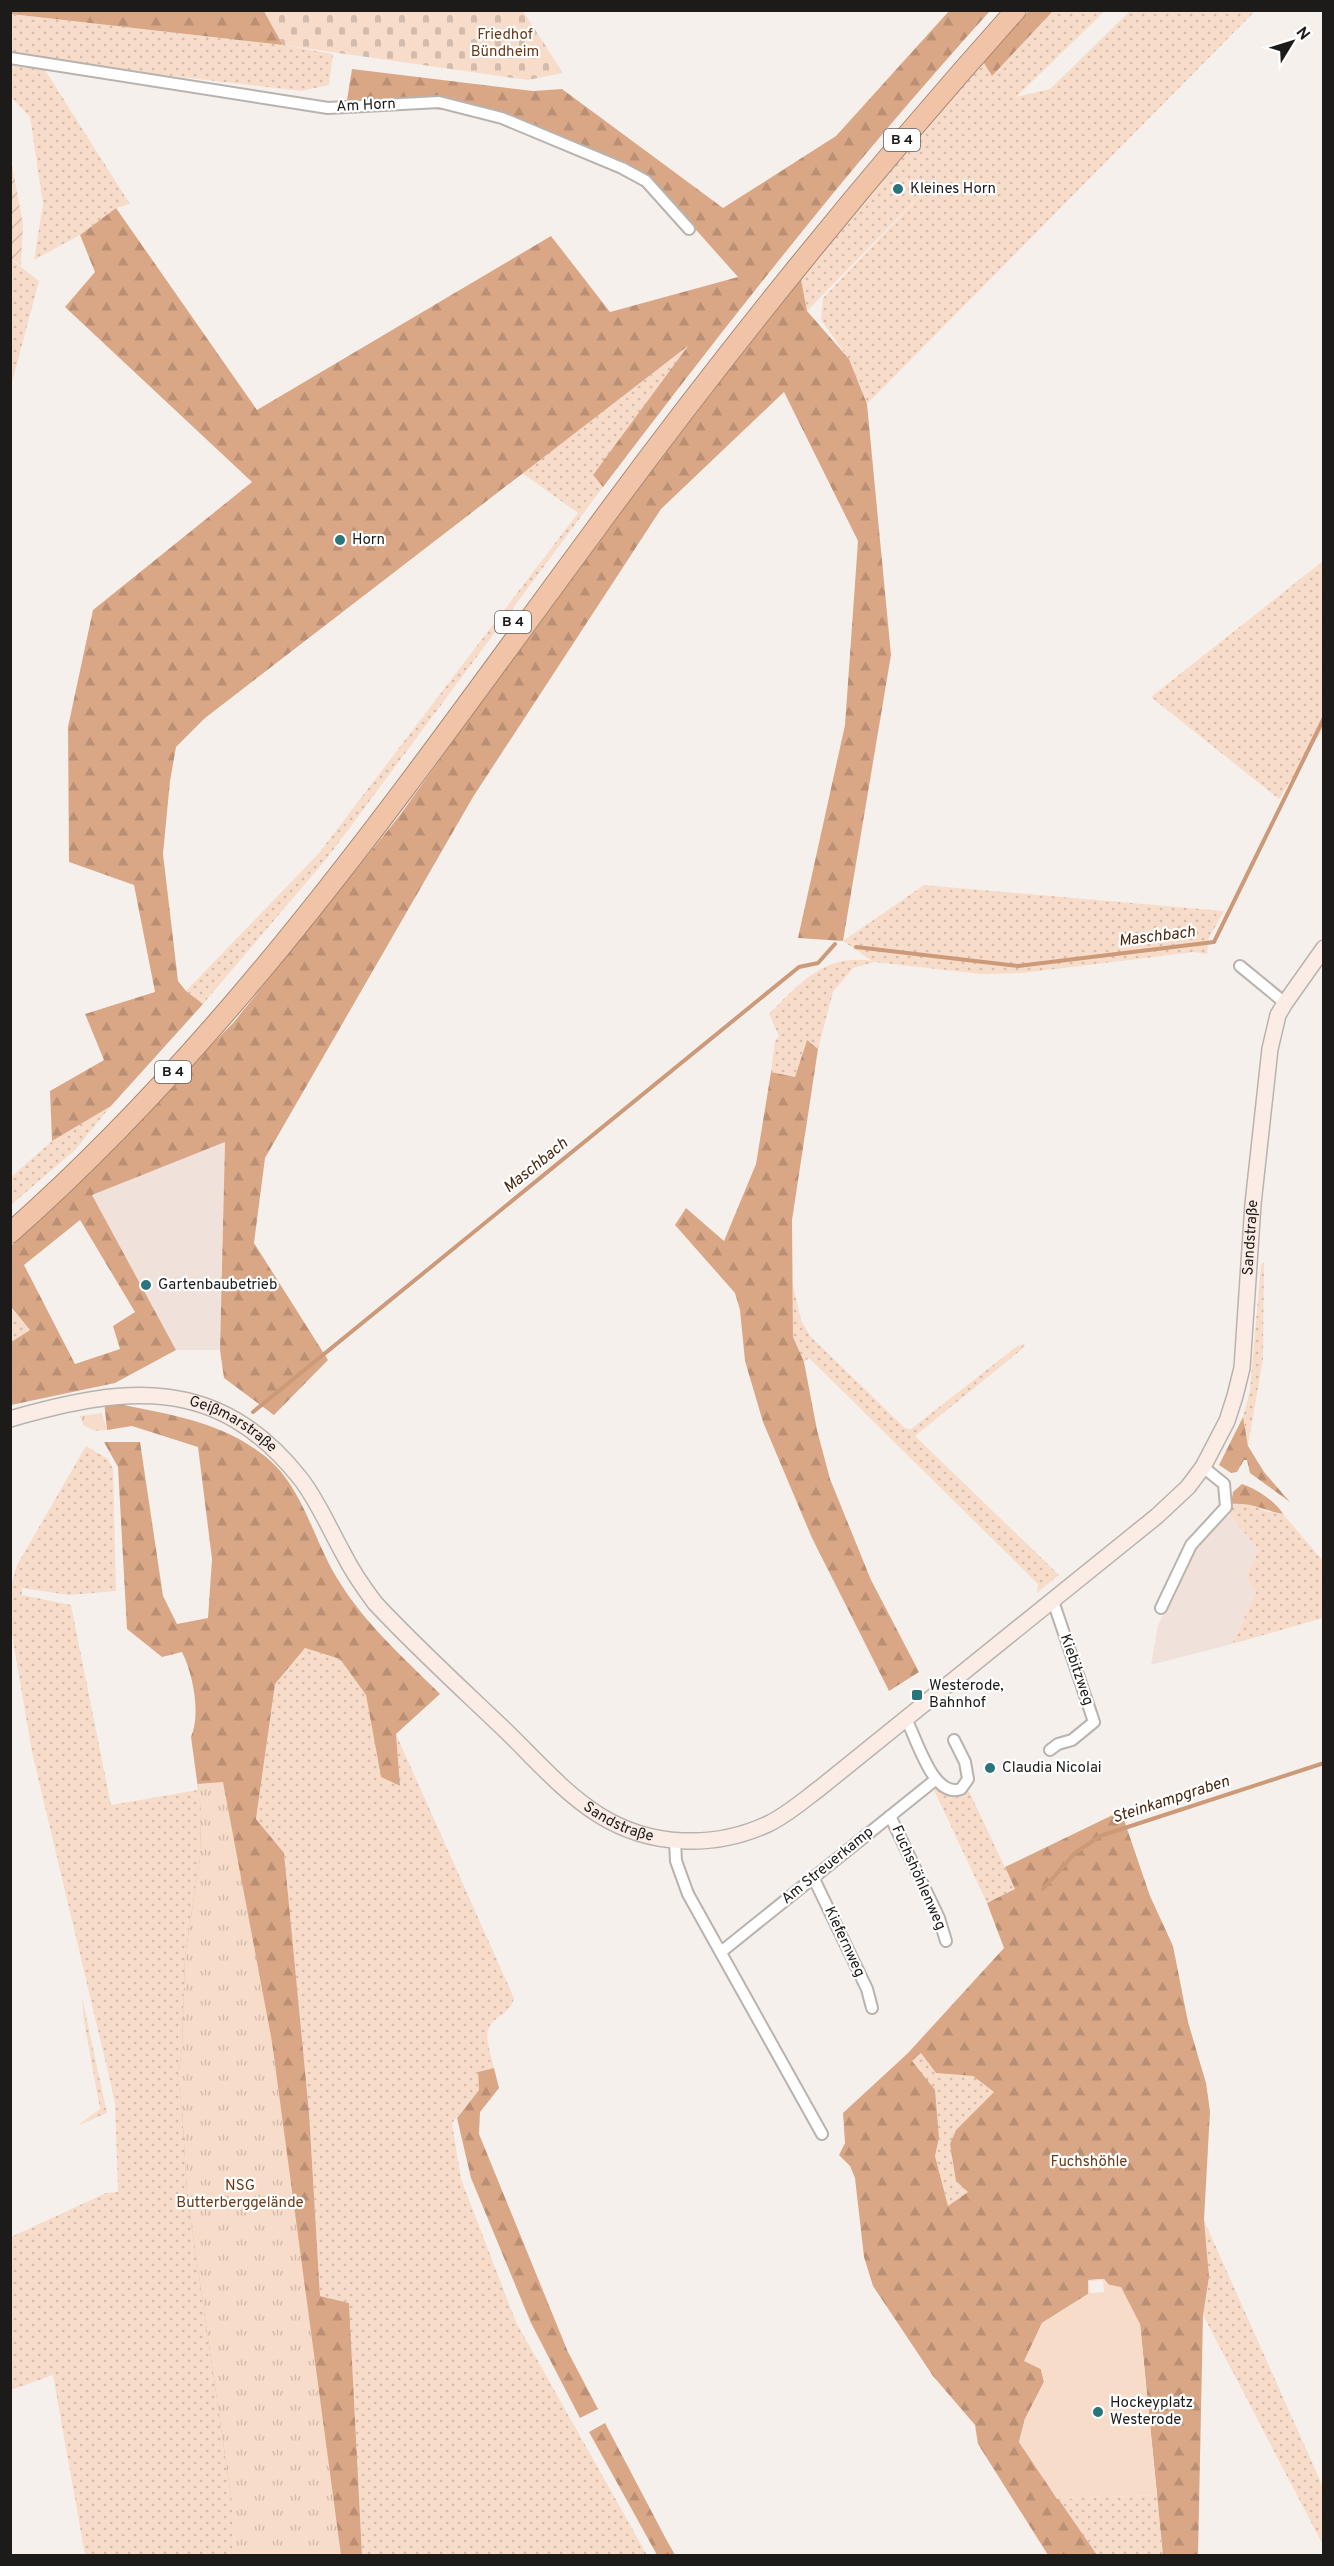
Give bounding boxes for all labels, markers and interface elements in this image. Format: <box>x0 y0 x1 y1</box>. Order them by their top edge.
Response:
north arrow <box>1262 12 1322 72</box>
text: N <box>1291 23 1314 45</box>
park label: Friedhof Bündheim <box>471 26 539 62</box>
street label: Am Horn <box>336 95 396 117</box>
road number: B 4 <box>884 129 920 151</box>
place label: Kleines Horn <box>910 180 996 199</box>
marker: Kleines Horn <box>891 182 905 196</box>
place label: Horn <box>352 531 385 550</box>
marker: Horn <box>333 533 347 547</box>
road number: B 4 <box>495 611 531 633</box>
water label: Maschbach <box>1118 922 1197 952</box>
road number: B 4 <box>155 1061 191 1083</box>
water label: Maschbach <box>500 1134 572 1198</box>
street label: Sandstraße <box>1239 1199 1263 1276</box>
place label: Gartenbaubetrieb <box>158 1276 277 1295</box>
marker: Gartenbaubetrieb <box>139 1278 153 1292</box>
street label: Geißmarstraße <box>187 1392 281 1457</box>
street label: Kiebitzweg <box>1055 1632 1097 1708</box>
place label: Westerode, Bahnhof <box>929 1677 1004 1713</box>
marker: Westerode, Bahnhof <box>910 1688 924 1702</box>
place label: Claudia Nicolai <box>1002 1759 1102 1778</box>
marker: Claudia Nicolai <box>983 1761 997 1775</box>
water label: Steinkampgraben <box>1110 1772 1232 1828</box>
street label: Sandstraße <box>579 1798 655 1846</box>
street label: Am Streuerkamp <box>778 1823 878 1909</box>
street label: Fuchshöhlenweg <box>886 1823 950 1933</box>
street label: Kiefernweg <box>819 1904 869 1980</box>
park label: Fuchshöhle <box>1051 2153 1127 2172</box>
park label: NSG Butterberggelände <box>176 2177 304 2213</box>
place label: Hockeyplatz Westerode <box>1110 2394 1193 2430</box>
marker: Hockeyplatz Westerode <box>1091 2405 1105 2419</box>

